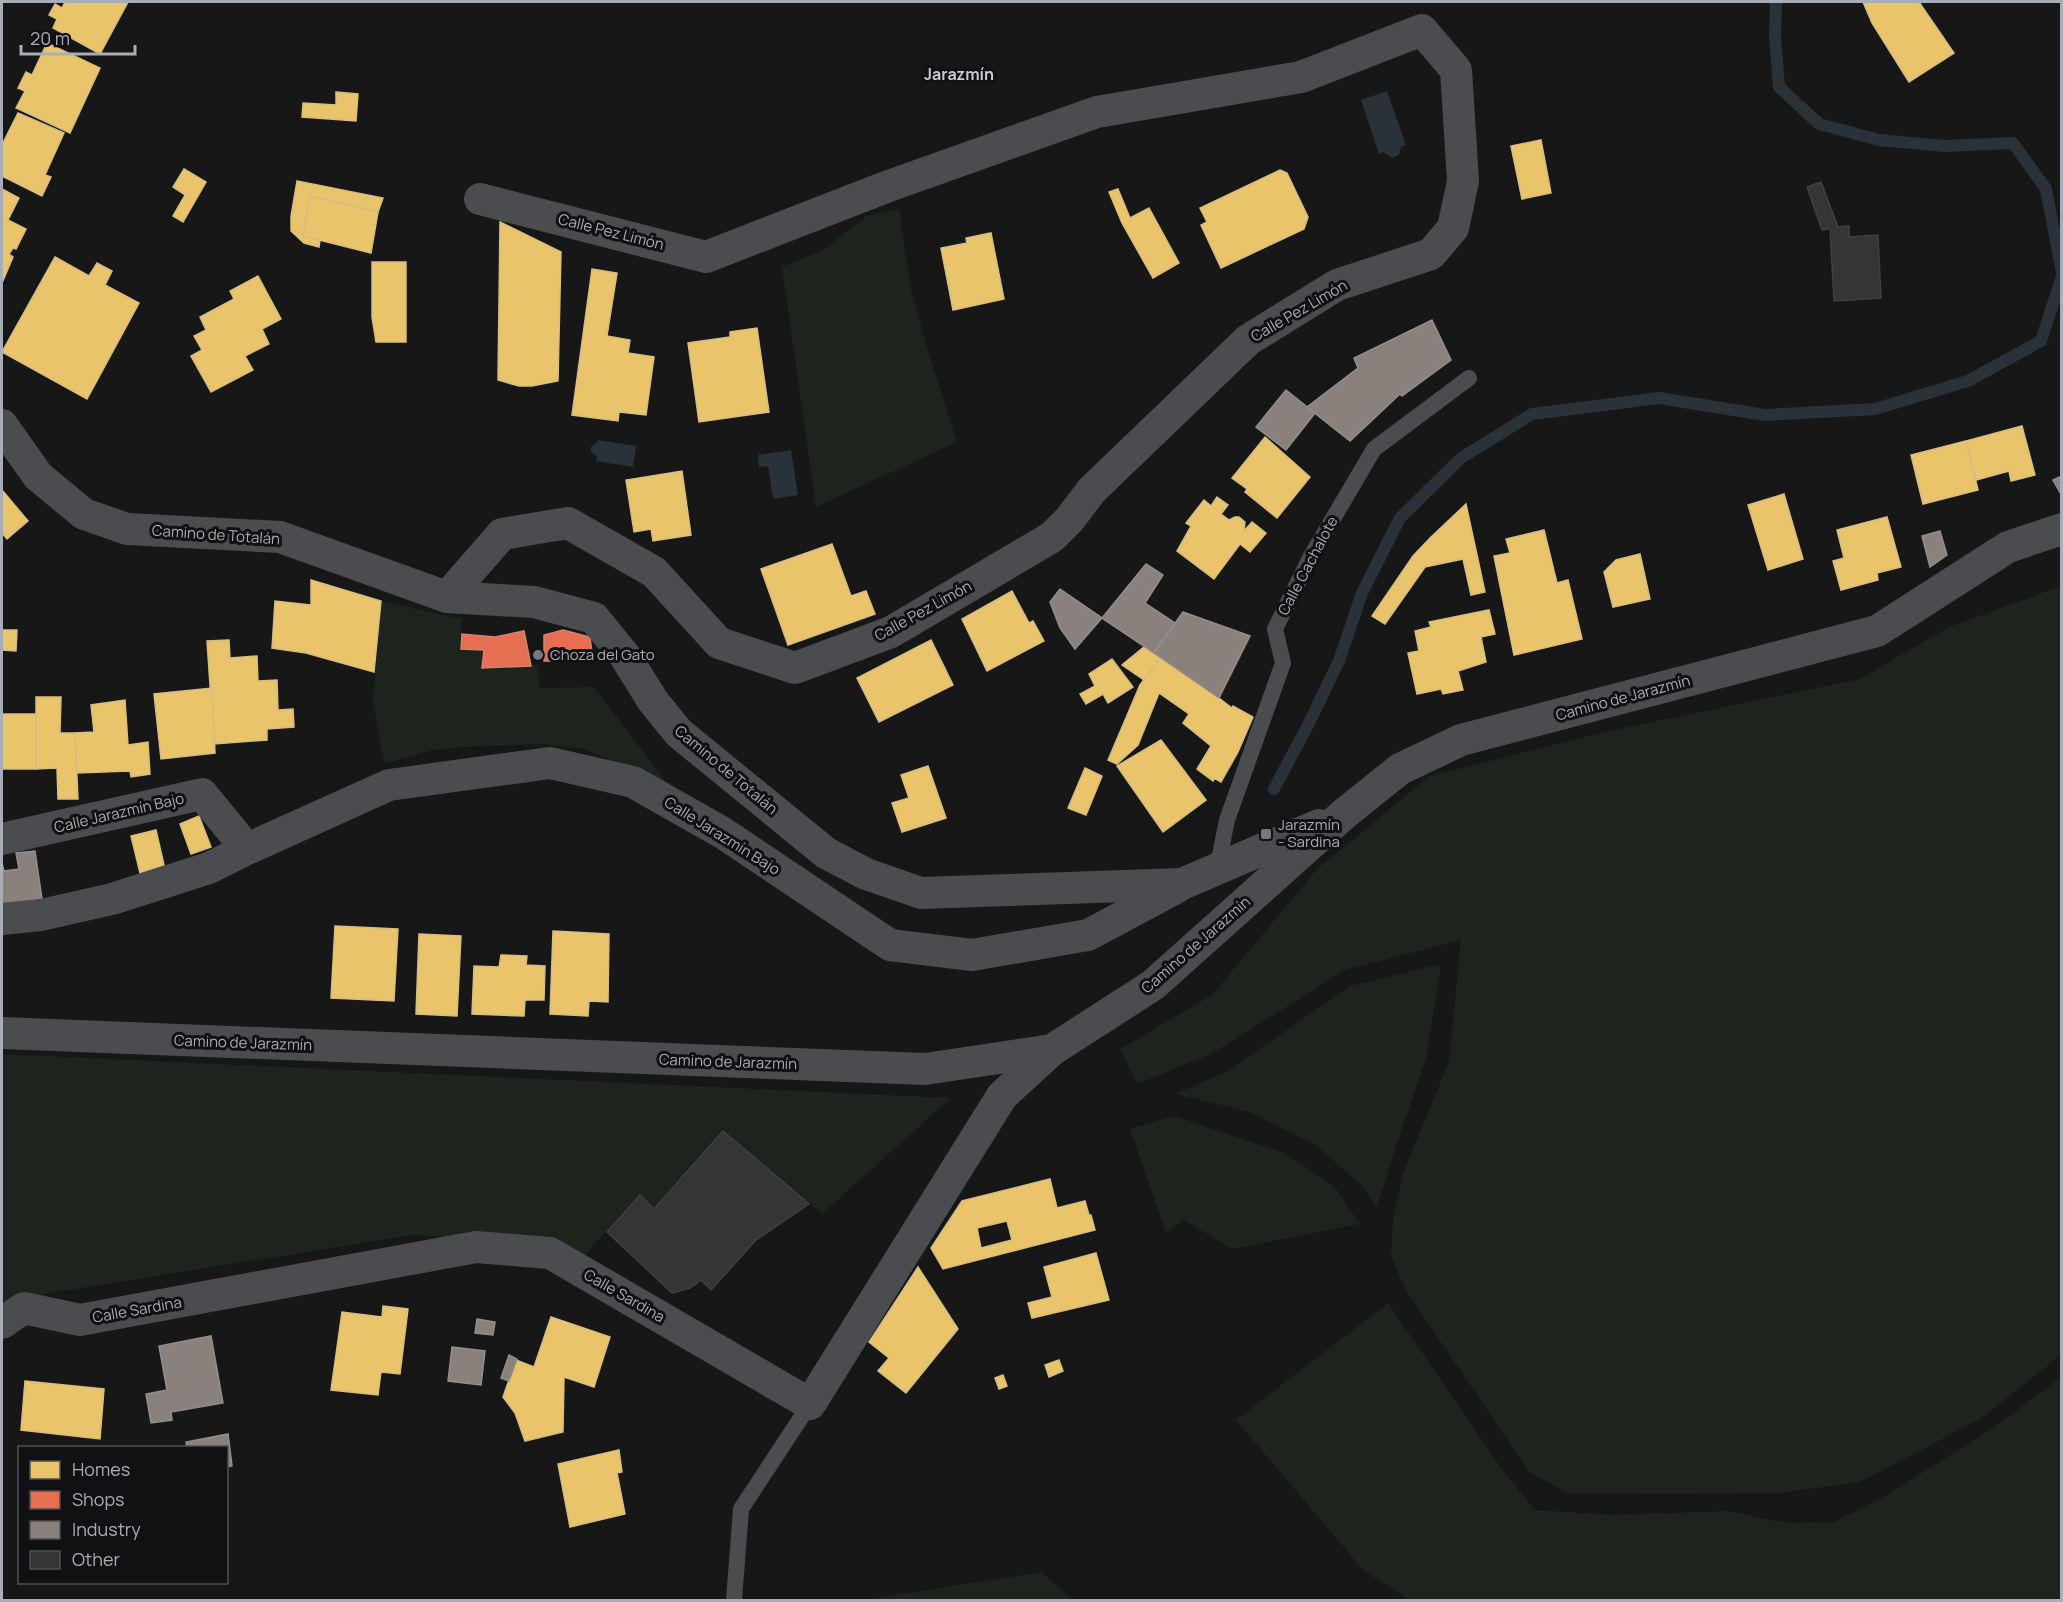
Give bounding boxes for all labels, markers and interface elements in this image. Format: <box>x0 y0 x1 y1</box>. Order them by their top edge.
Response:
scale bar <box>21 18 135 56</box>
text: 20 m <box>30 26 70 50</box>
district label: Jarazmín <box>924 63 994 85</box>
street label: Calle Pez Limón <box>556 208 666 255</box>
street label: Calle Pez Limón <box>1247 274 1351 347</box>
street label: Calle Cachalote <box>1273 512 1343 619</box>
street label: Camino de Totalán <box>151 520 281 549</box>
street label: Calle Pez Limón <box>870 575 975 646</box>
place label: Choza del Gato <box>550 644 655 665</box>
marker: Choza del Gato <box>531 648 545 662</box>
street label: Camino de Jarazmín <box>1553 669 1693 726</box>
street label: Camino de Totalán <box>670 720 782 819</box>
street label: Calle Jarazmín Bajo <box>52 787 186 838</box>
street label: Calle Jarazmín Bajo <box>660 791 784 880</box>
place label: Jarazmín - Sardina <box>1278 814 1340 852</box>
marker: Jarazmín - Sardina <box>1259 827 1273 841</box>
street label: Camino de Jarazmín <box>1137 891 1255 998</box>
street label: Camino de Jarazmín <box>173 1030 313 1055</box>
street label: Camino de Jarazmín <box>658 1049 798 1074</box>
street label: Calle Sardina <box>580 1264 669 1327</box>
street label: Calle Sardina <box>91 1291 183 1328</box>
legend <box>18 1446 228 1584</box>
text: Homes <box>72 1457 130 1481</box>
text: Shops <box>72 1487 124 1511</box>
text: Industry <box>72 1517 141 1541</box>
text: Other <box>72 1547 120 1571</box>

